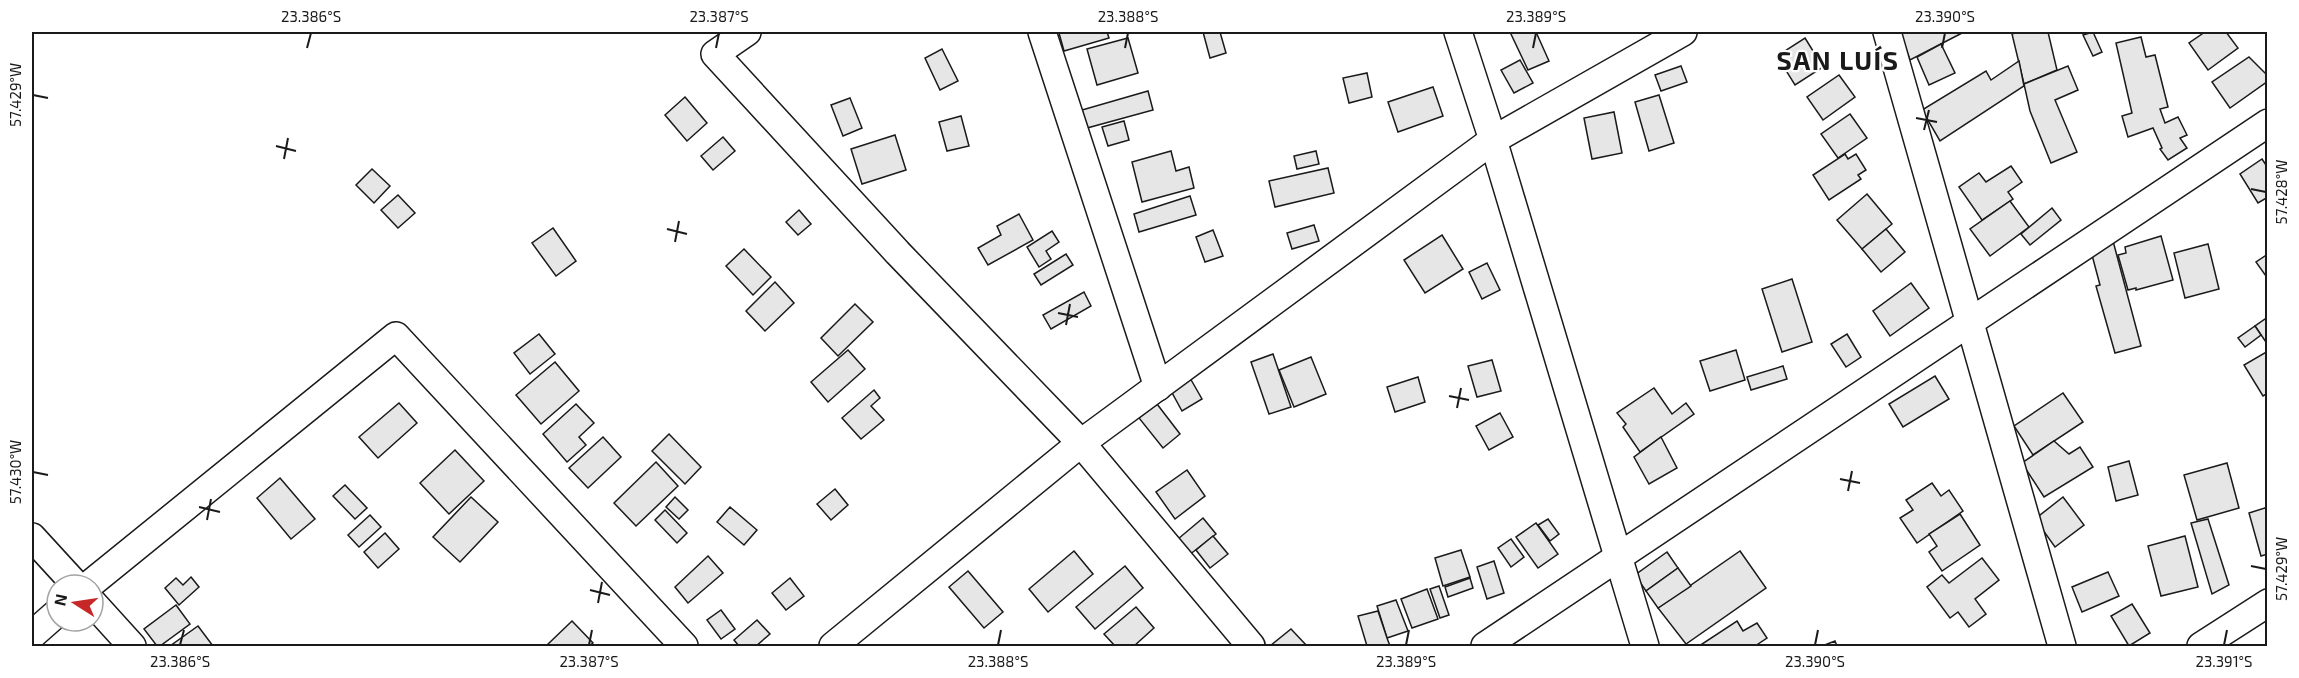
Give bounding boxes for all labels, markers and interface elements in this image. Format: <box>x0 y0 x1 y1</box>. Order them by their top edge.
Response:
text: 23.386°S <box>281 7 341 25</box>
text: 23.387°S <box>689 7 749 25</box>
text: 23.388°S <box>1098 7 1158 25</box>
text: 23.389°S <box>1506 7 1566 25</box>
text: 23.390°S <box>1915 7 1975 25</box>
district label: SAN LUÍS <box>1777 44 1899 75</box>
text: 57.429°W <box>6 63 24 127</box>
text: 57.428°W <box>2272 160 2290 224</box>
text: 57.430°W <box>6 440 24 504</box>
text: 57.429°W <box>2272 537 2290 601</box>
north arrow <box>45 573 105 633</box>
text: N <box>49 592 70 607</box>
text: 23.386°S <box>150 652 210 670</box>
text: 23.387°S <box>559 652 619 670</box>
text: 23.388°S <box>968 652 1028 670</box>
text: 23.389°S <box>1376 652 1436 670</box>
text: 23.390°S <box>1785 652 1845 670</box>
text: 23.391°S <box>2196 652 2252 670</box>

